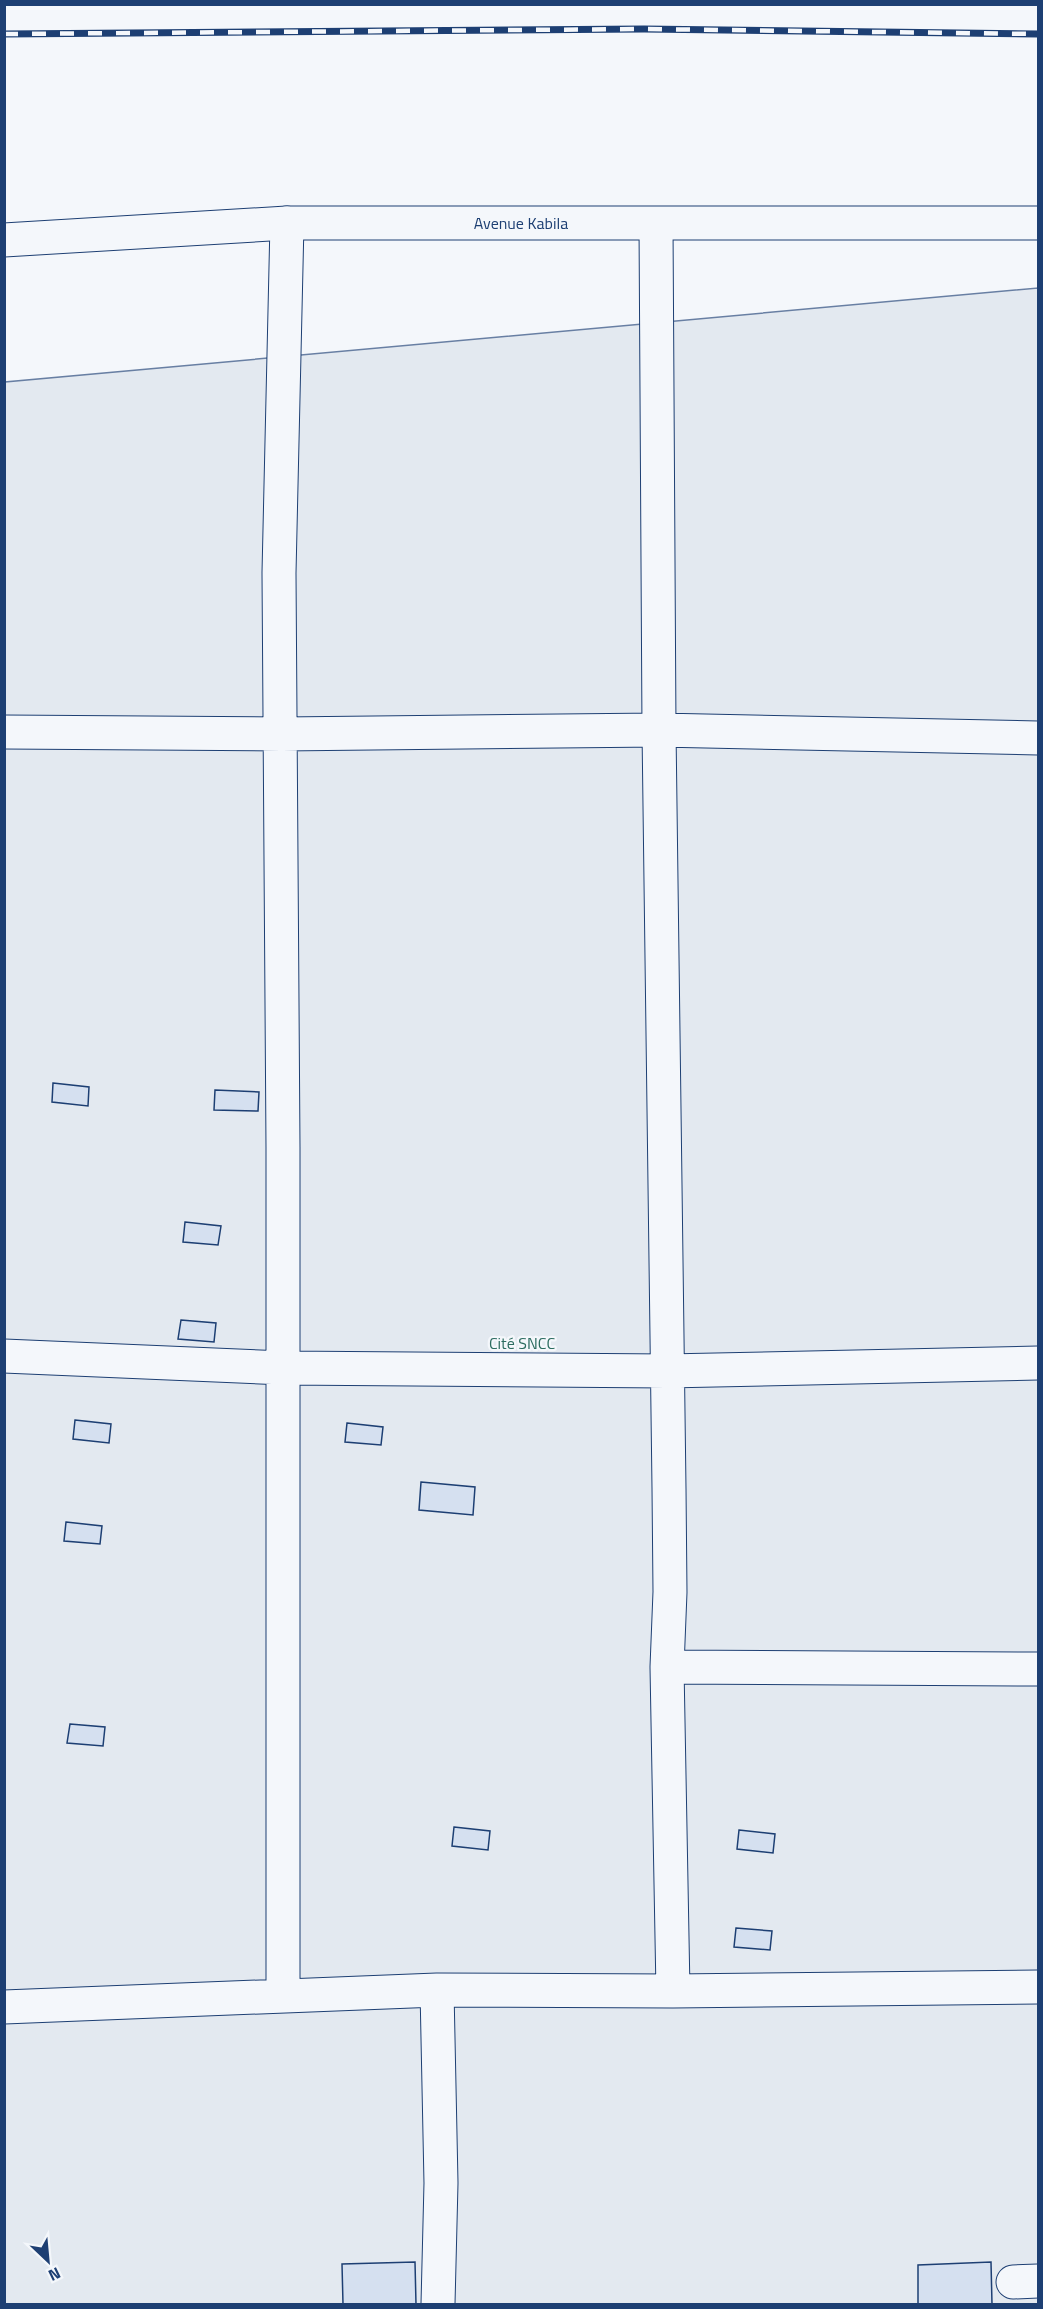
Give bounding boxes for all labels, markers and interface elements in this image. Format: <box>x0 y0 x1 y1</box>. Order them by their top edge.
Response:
street label: Avenue Kabila <box>474 211 568 235</box>
park label: Cité SNCC <box>489 1331 555 1355</box>
north arrow <box>18 2231 78 2291</box>
text: N <box>44 2261 65 2288</box>

